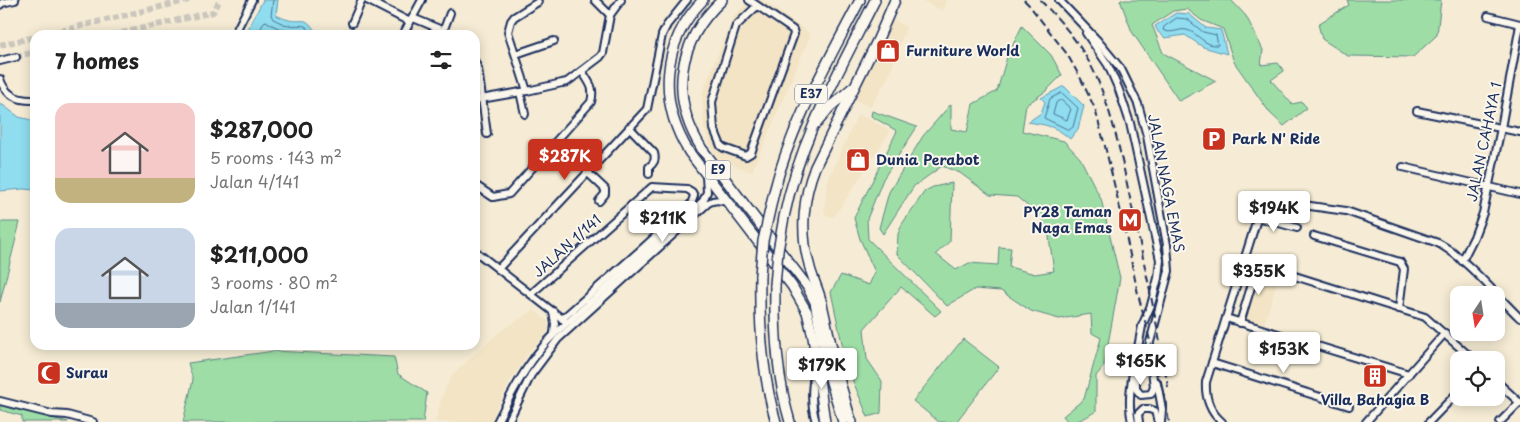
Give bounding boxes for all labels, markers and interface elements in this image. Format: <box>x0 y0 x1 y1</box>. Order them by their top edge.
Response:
shop icon: Furniture World <box>875 38 901 64</box>
place label: Furniture World <box>906 40 1020 61</box>
text: 7 homes <box>55 44 139 76</box>
icon: filters <box>427 46 455 74</box>
street label: JALAN CAHAYA 1 <box>1461 80 1506 204</box>
road number: E37 <box>795 85 827 104</box>
street label: JALAN NAGA EMAS <box>1143 112 1190 254</box>
text: $287,000 <box>210 113 313 145</box>
icon: home <box>95 123 155 183</box>
parking icon: Park N' Ride <box>1201 126 1227 152</box>
place label: Park N' Ride <box>1232 128 1320 149</box>
pin: $287K <box>530 138 600 181</box>
text: $287K <box>539 143 591 167</box>
text: 5 rooms · 143 m² <box>210 145 342 169</box>
shop icon: Dunia Perabot <box>845 147 871 173</box>
place label: Dunia Perabot <box>876 149 980 170</box>
road number: E9 <box>706 160 730 180</box>
text: Jalan 4/141 <box>210 169 299 193</box>
pin: $194K <box>1239 190 1309 233</box>
text: $194K <box>1249 195 1299 219</box>
pin: $211K <box>628 200 698 243</box>
place label: PY28 Taman Naga Emas <box>1023 201 1112 238</box>
text: $211K <box>639 205 687 229</box>
metro station icon: PY28 Taman Naga Emas <box>1117 207 1143 233</box>
street label: JALAN 1/141 <box>528 209 605 282</box>
text: $211,000 <box>210 238 308 270</box>
icon: home <box>95 248 155 308</box>
pin: $355K <box>1224 254 1294 296</box>
text: $355K <box>1233 258 1285 282</box>
text: 3 rooms · 80 m² <box>210 270 338 294</box>
north arrow <box>1450 286 1505 341</box>
map controls <box>1450 286 1505 406</box>
text: Jalan 1/141 <box>210 294 296 318</box>
pin: $153K <box>1249 332 1319 374</box>
text: $153K <box>1259 336 1309 360</box>
pin: $165K <box>1106 344 1176 386</box>
pin: $179K <box>787 348 857 390</box>
text: $165K <box>1116 348 1166 372</box>
button: locate <box>1450 351 1505 406</box>
text: $179K <box>798 352 846 376</box>
mosque icon: Surau <box>36 360 62 386</box>
place label: Surau <box>66 362 108 383</box>
building icon: Villa Bahagia B <box>1362 363 1388 389</box>
place label: Villa Bahagia B <box>1321 389 1429 410</box>

